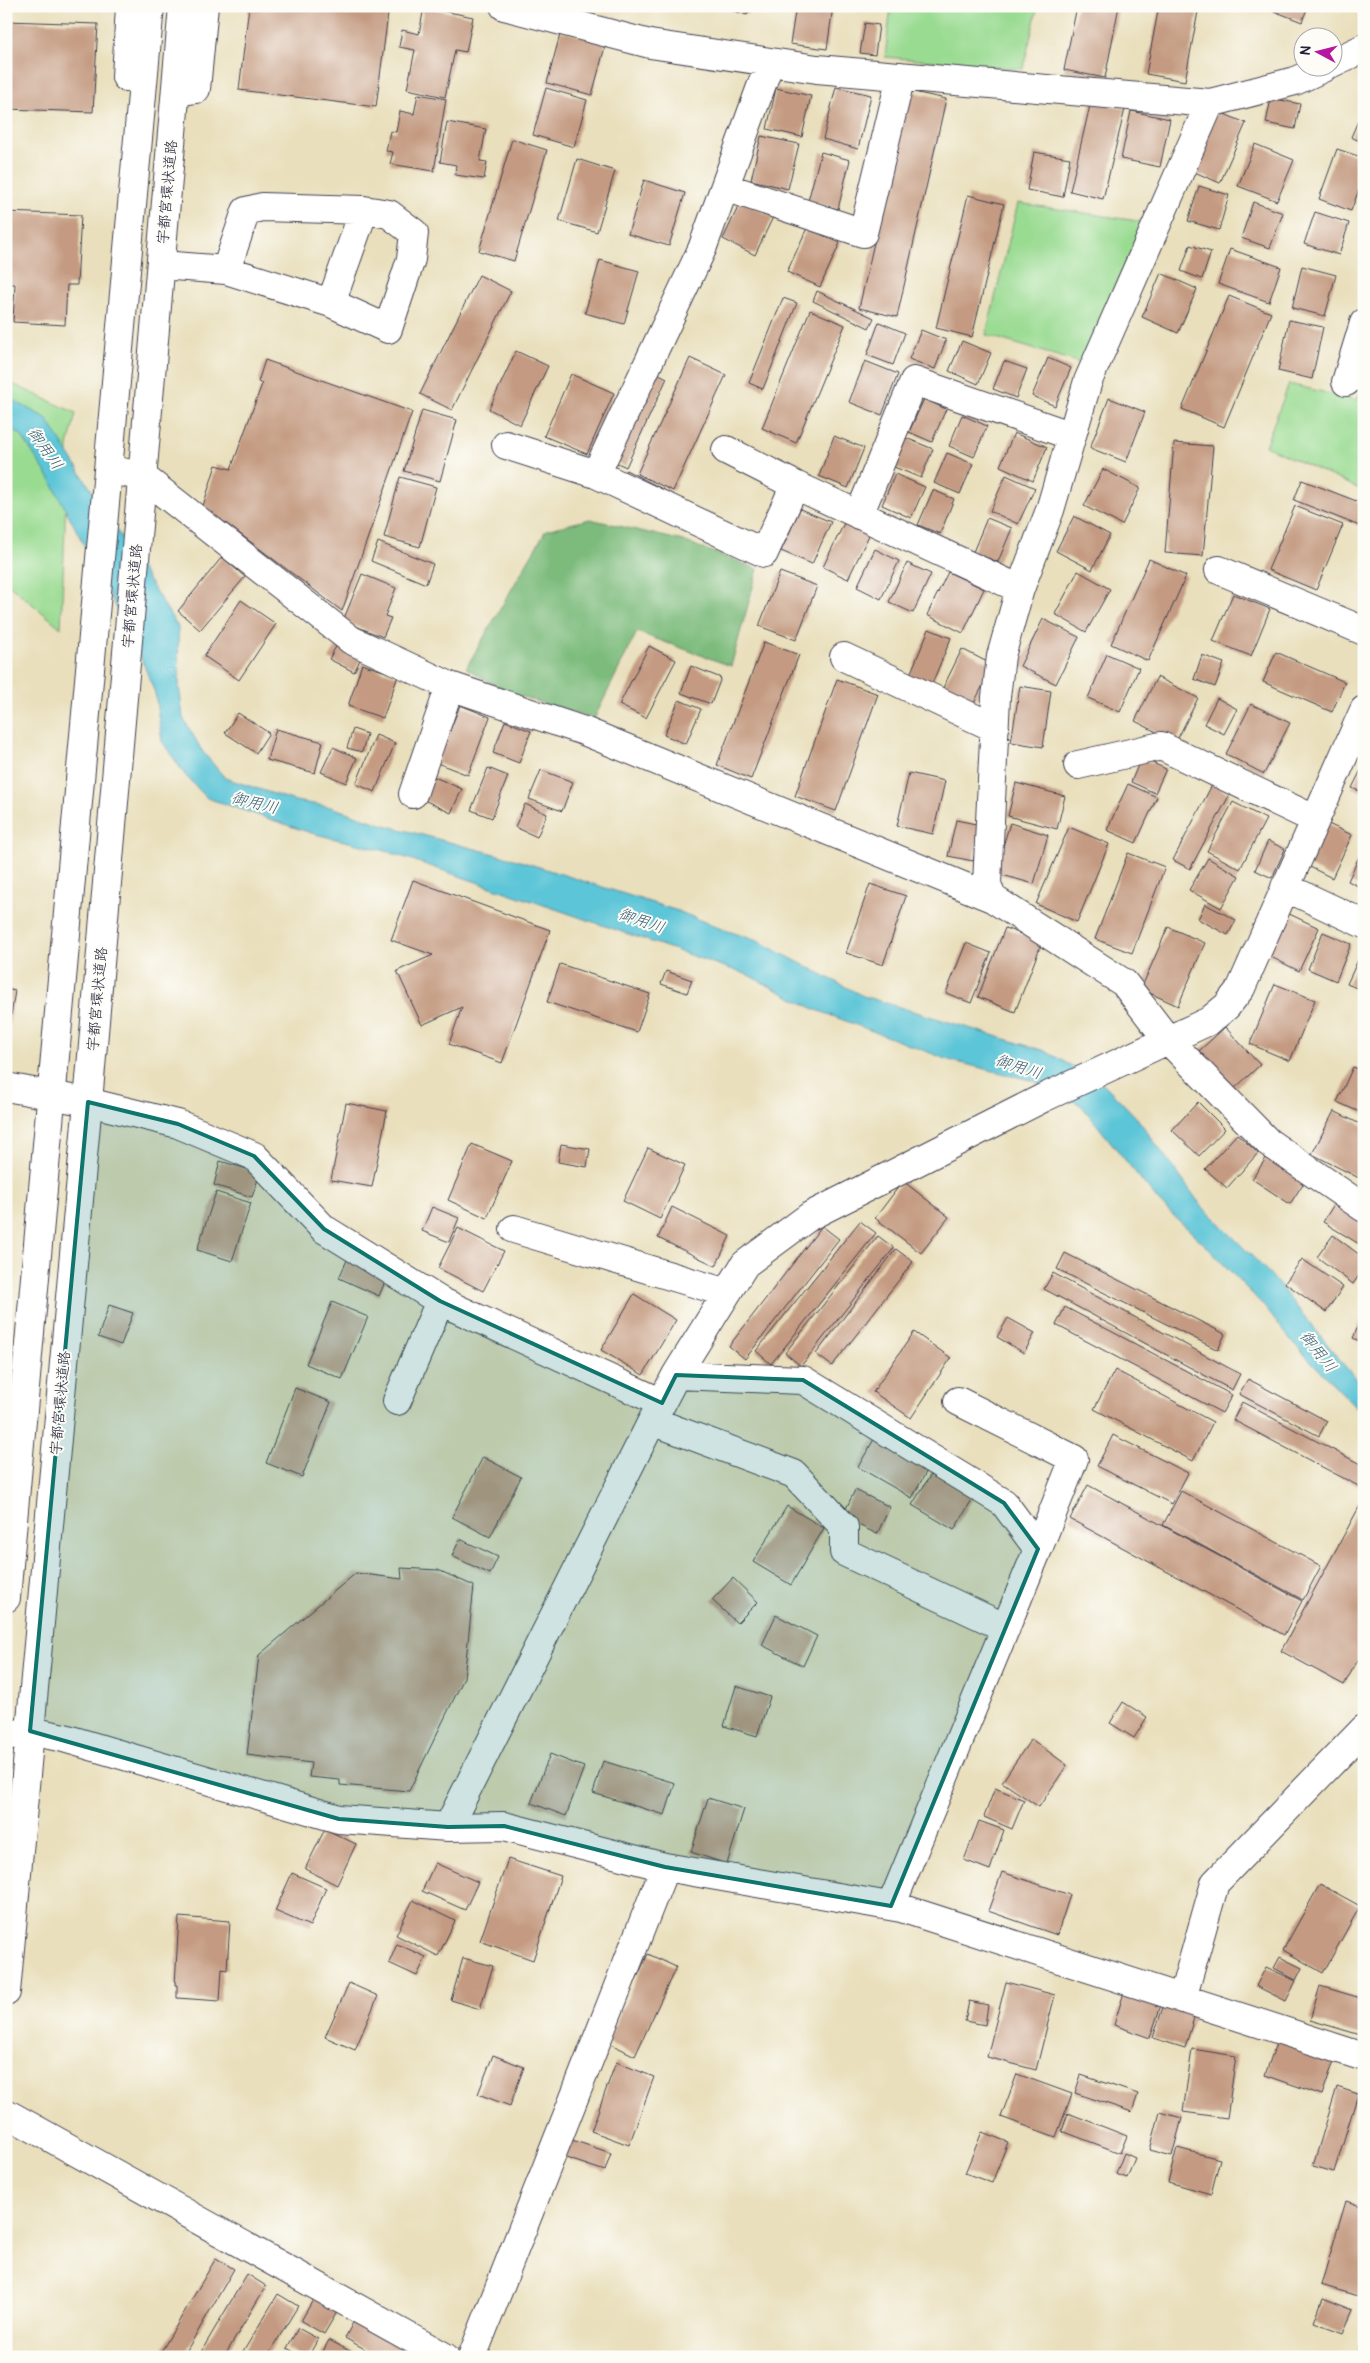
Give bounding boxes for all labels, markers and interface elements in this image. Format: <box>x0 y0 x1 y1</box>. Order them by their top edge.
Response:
north arrow <box>1292 28 1342 78</box>
text: N <box>1297 45 1315 56</box>
street label: 宇都宮環状道路 <box>153 139 182 245</box>
water label: 御用川 <box>23 423 67 474</box>
street label: 宇都宮環状道路 <box>118 543 147 649</box>
water label: 御用川 <box>229 787 280 818</box>
water label: 御用川 <box>616 904 668 938</box>
street label: 宇都宮環状道路 <box>83 946 112 1052</box>
water label: 御用川 <box>993 1050 1045 1084</box>
water label: 御用川 <box>1296 1327 1341 1377</box>
street label: 宇都宮環状道路 <box>46 1350 75 1456</box>

